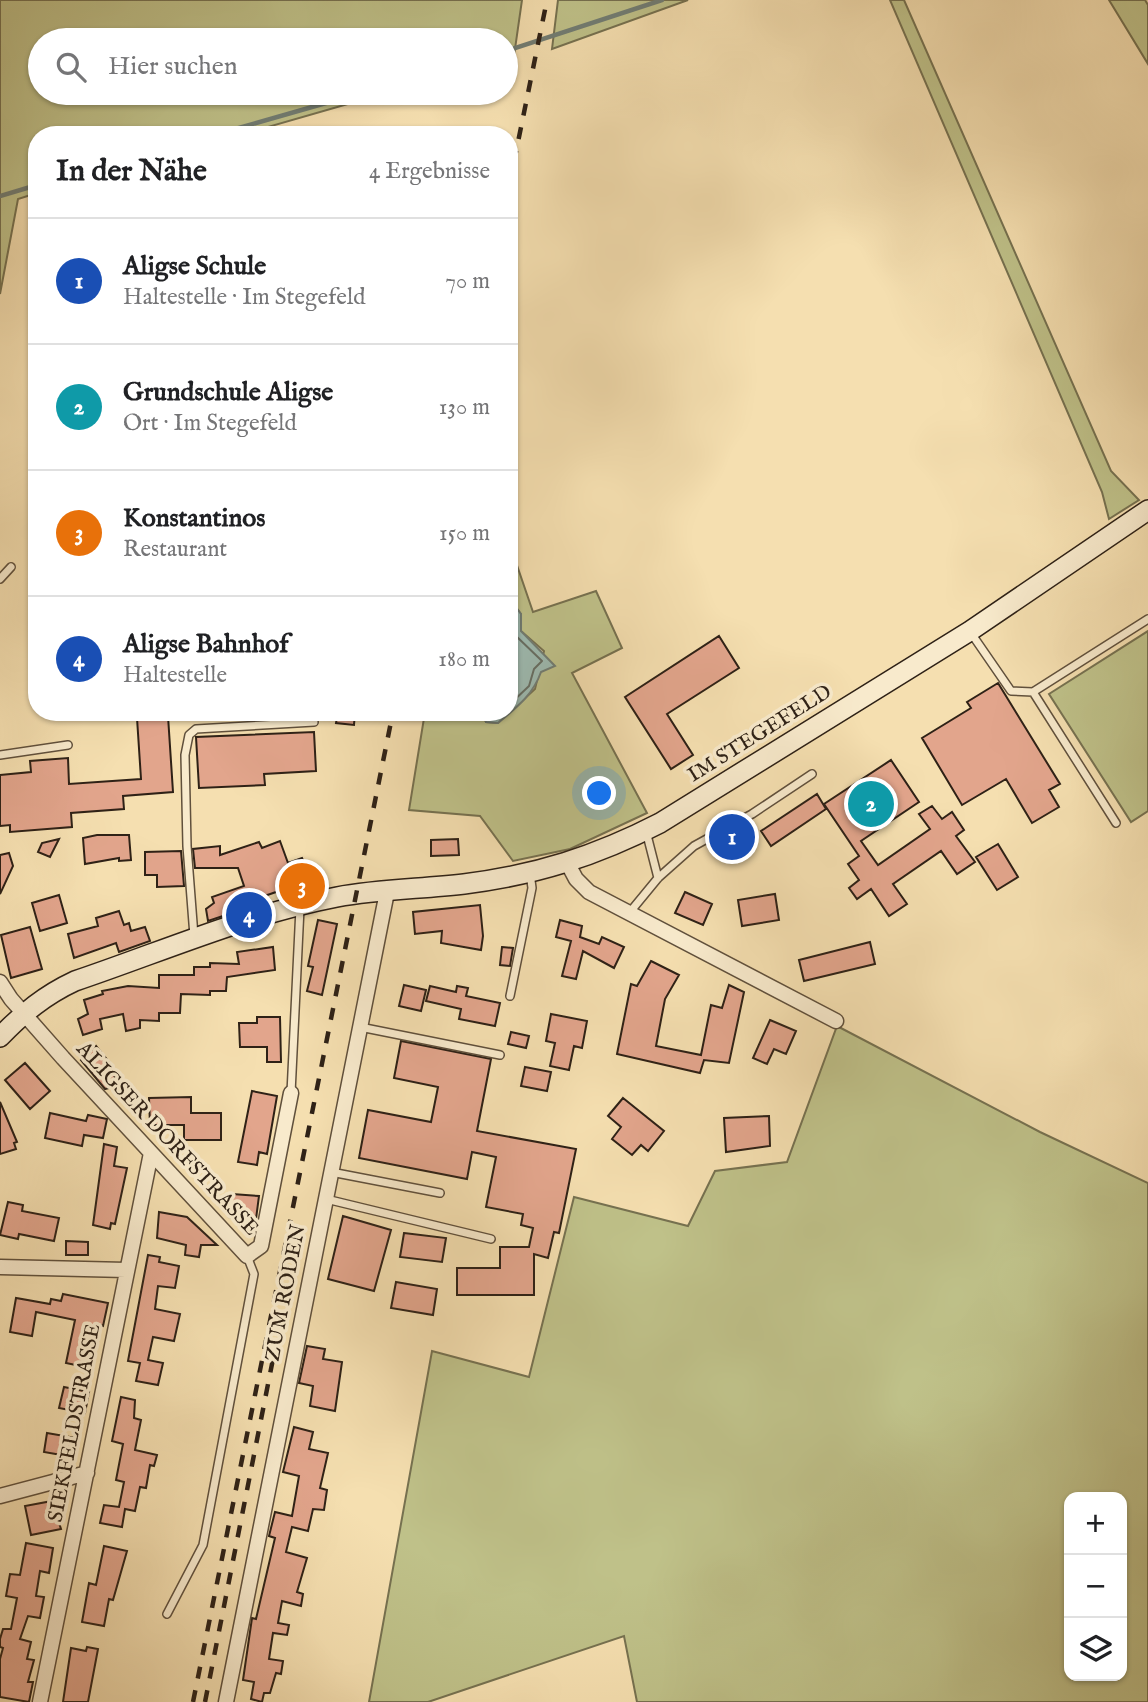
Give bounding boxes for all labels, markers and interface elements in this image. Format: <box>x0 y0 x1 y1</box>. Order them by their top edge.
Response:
search box <box>28 28 518 105</box>
icon: search <box>52 48 90 86</box>
text: Hier suchen <box>108 50 238 83</box>
text: In der Nähe <box>56 153 207 191</box>
text: 4 Ergebnisse <box>369 157 490 186</box>
text: Aligse Schule <box>123 250 266 283</box>
text: 1 <box>75 267 83 296</box>
text: 70 m <box>445 267 490 296</box>
text: Haltestelle · Im Stegefeld <box>123 283 365 312</box>
text: Grundschule Aligse <box>123 376 333 409</box>
text: 2 <box>74 393 84 422</box>
text: 130 m <box>439 393 490 422</box>
text: Ort · Im Stegefeld <box>123 409 297 438</box>
text: Konstantinos <box>123 502 265 535</box>
text: 3 <box>75 519 83 548</box>
text: 150 m <box>439 519 490 548</box>
text: Restaurant <box>123 535 227 564</box>
text: Aligse Bahnhof <box>123 628 289 661</box>
text: 4 <box>73 645 85 674</box>
text: 180 m <box>438 645 490 674</box>
text: Haltestelle <box>123 661 227 690</box>
street label: IM STEGEFELD <box>683 679 837 789</box>
your location <box>582 776 616 810</box>
pin: 2 <box>848 778 894 830</box>
pin: 1 <box>709 811 755 863</box>
pin: 3 <box>279 860 325 912</box>
pin: 4 <box>226 889 272 941</box>
street label: ALIGSER DORFSTRASSE <box>69 1036 264 1242</box>
street label: ZUM RODEN <box>259 1222 313 1364</box>
street label: SIEKFELDSTRASSE <box>43 1322 107 1524</box>
map controls <box>1064 1492 1127 1681</box>
button: + <box>1064 1492 1127 1555</box>
button: − <box>1064 1555 1127 1618</box>
button: layers <box>1064 1618 1127 1681</box>

